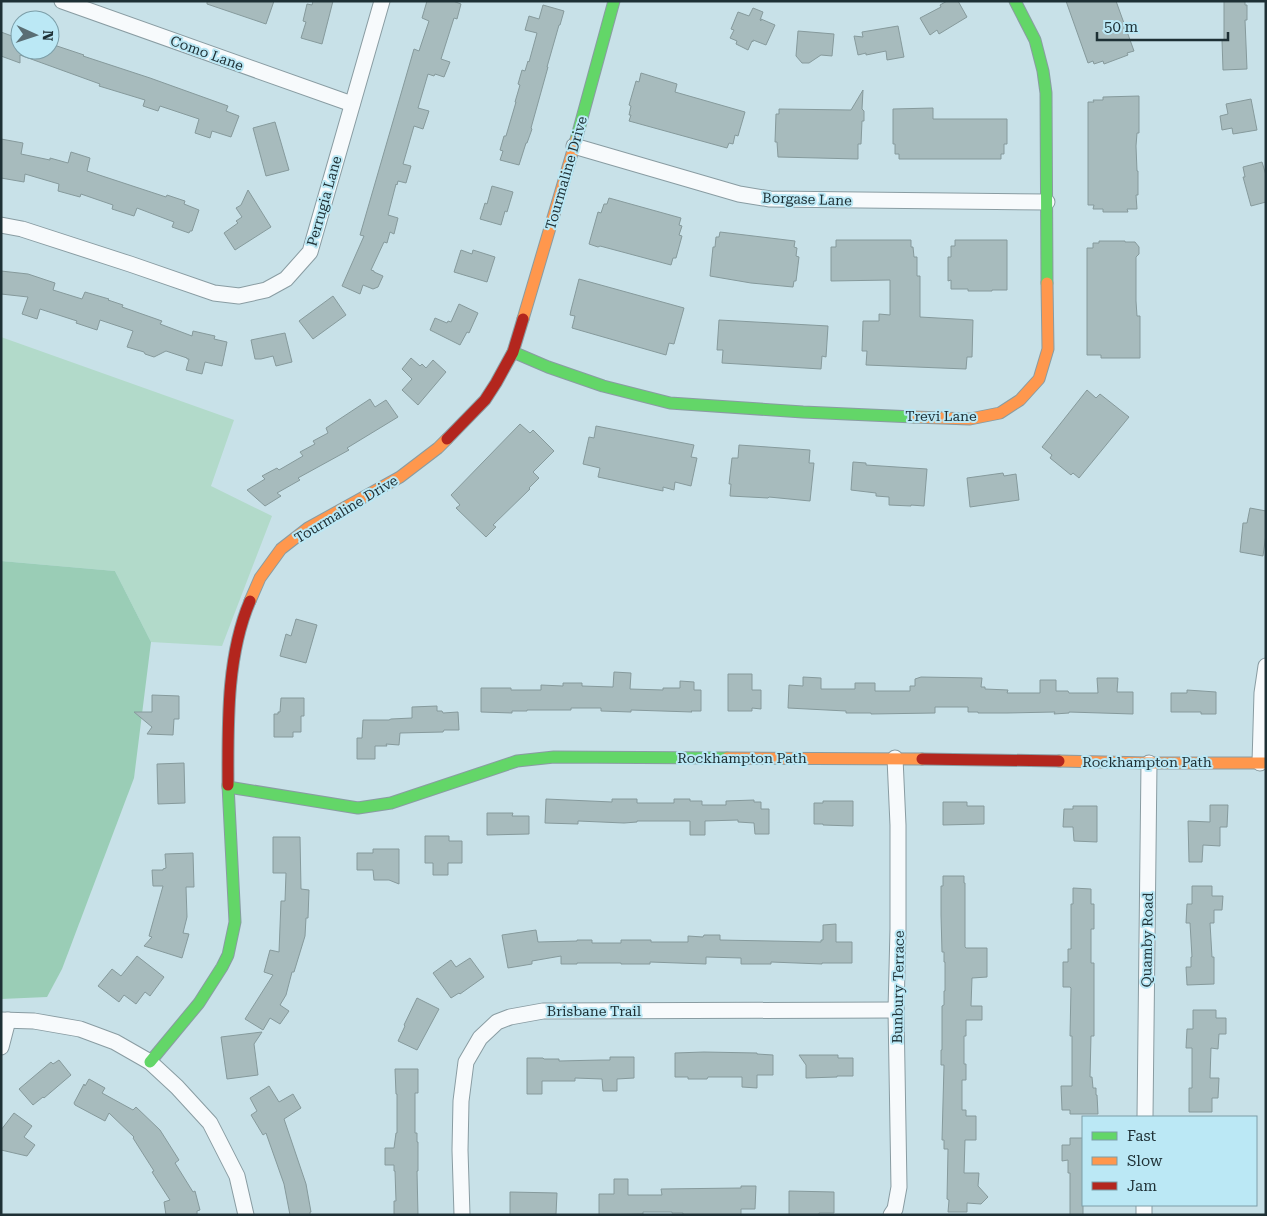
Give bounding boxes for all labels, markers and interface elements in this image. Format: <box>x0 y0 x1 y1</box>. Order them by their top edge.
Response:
north arrow <box>10 10 60 60</box>
scale bar <box>1097 10 1228 42</box>
text: 50 m <box>1104 18 1139 36</box>
text: N <box>40 30 56 42</box>
street label: Como Lane <box>168 32 246 74</box>
street label: Tourmaline Drive <box>542 114 590 232</box>
street label: Perrugia Lane <box>303 154 345 248</box>
street label: Borgase Lane <box>762 189 852 209</box>
street label: Trevi Lane <box>905 408 977 424</box>
street label: Tourmaline Drive <box>292 472 401 546</box>
street label: Rockhampton Path <box>677 750 807 766</box>
street label: Rockhampton Path <box>1082 754 1212 770</box>
street label: Quamby Road <box>1138 892 1156 988</box>
street label: Bunbury Terrace <box>889 930 907 1044</box>
street label: Brisbane Trail <box>547 1003 642 1019</box>
legend <box>1082 1116 1257 1206</box>
text: Fast <box>1127 1127 1157 1145</box>
text: Slow <box>1127 1152 1163 1170</box>
text: Jam <box>1127 1177 1157 1195</box>

